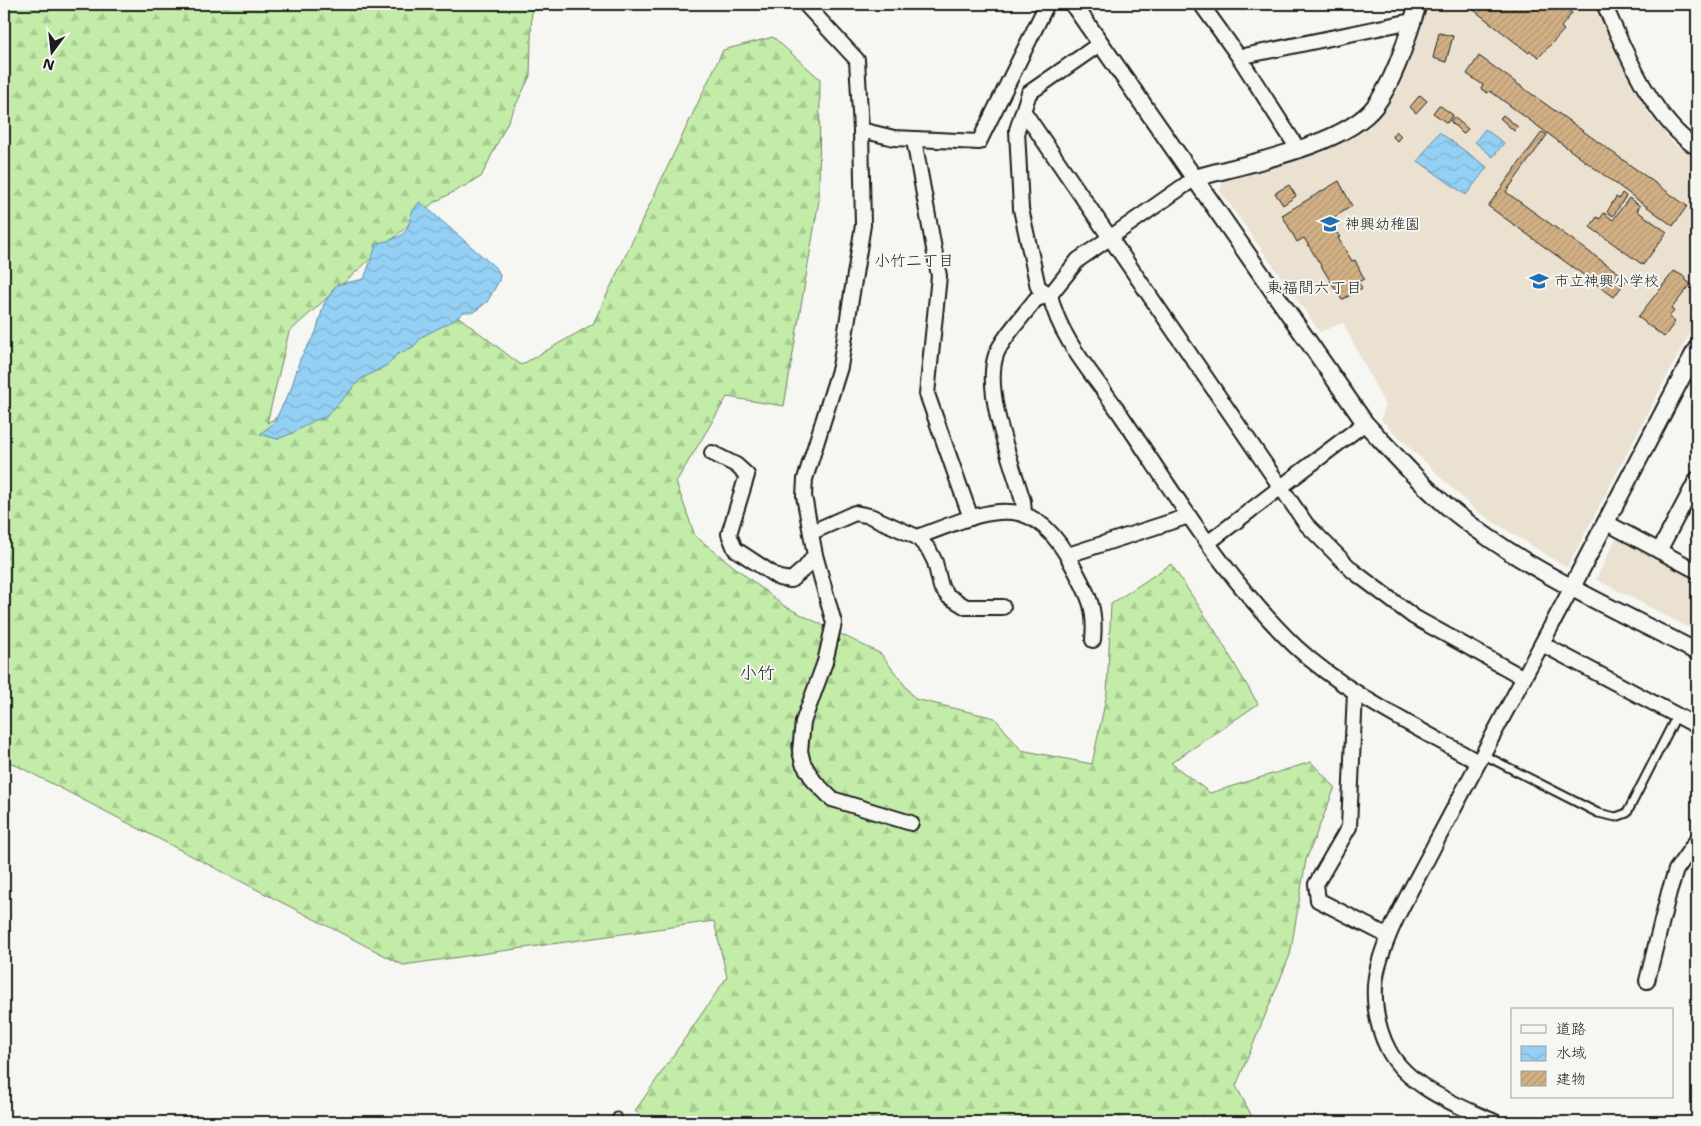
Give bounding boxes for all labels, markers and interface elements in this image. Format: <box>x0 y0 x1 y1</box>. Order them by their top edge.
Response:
north arrow <box>28 28 78 78</box>
text: N <box>41 54 56 75</box>
school or university icon: 神興幼稚園 <box>1319 213 1341 235</box>
place label: 神興幼稚園 <box>1345 214 1420 234</box>
district label: 小竹二丁目 <box>874 250 954 271</box>
school or university icon: 市立神興小学校 <box>1528 270 1550 292</box>
place label: 市立神興小学校 <box>1554 271 1659 291</box>
district label: 東福間六丁目 <box>1266 277 1362 298</box>
district label: 小竹 <box>739 661 775 685</box>
legend <box>1511 1008 1674 1098</box>
text: 道路 <box>1556 1019 1586 1039</box>
text: 水域 <box>1556 1043 1586 1063</box>
text: 建物 <box>1556 1069 1586 1089</box>

